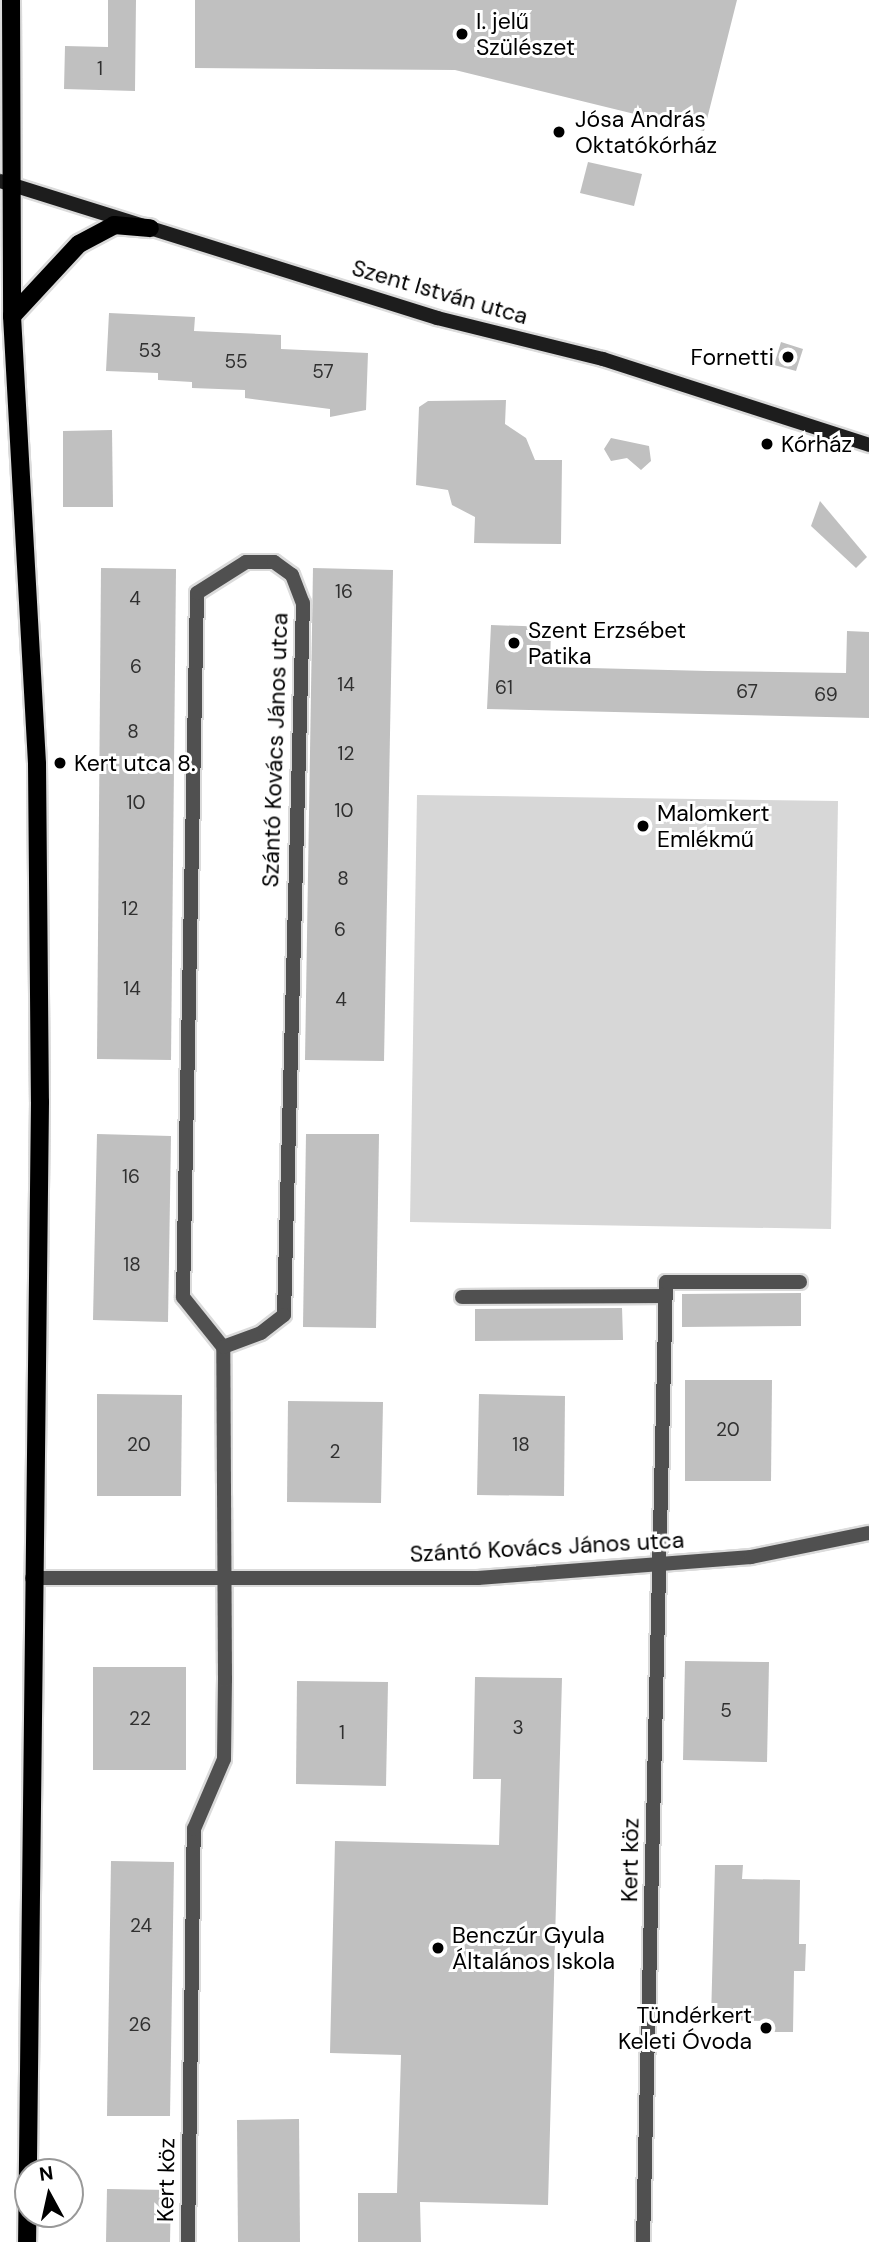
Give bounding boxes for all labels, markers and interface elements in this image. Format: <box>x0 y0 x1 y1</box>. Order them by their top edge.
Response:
place label: I. jelű Szülészet <box>476 7 575 61</box>
marker: I. jelű Szülészet <box>454 26 470 42</box>
house number: 1 <box>97 58 103 80</box>
place label: Jósa András Oktatókórház <box>575 105 717 159</box>
marker: Jósa András Oktatókórház <box>549 122 569 142</box>
street label: Szent István utca <box>349 254 531 330</box>
house number: 53 <box>139 340 161 362</box>
place label: Fornetti <box>691 343 774 371</box>
marker: Fornetti <box>780 349 796 365</box>
house number: 55 <box>224 351 248 373</box>
house number: 57 <box>312 361 334 383</box>
place label: Kórház <box>781 430 852 458</box>
marker: Kórház <box>759 436 775 452</box>
house number: 16 <box>335 581 353 603</box>
house number: 4 <box>129 588 141 610</box>
street label: Szántó Kovács János utca <box>256 612 294 888</box>
place label: Szent Erzsébet Patika <box>528 616 686 670</box>
marker: Szent Erzsébet Patika <box>506 635 522 651</box>
house number: 6 <box>130 656 142 678</box>
house number: 14 <box>337 674 355 696</box>
house number: 61 <box>495 677 513 699</box>
house number: 67 <box>736 681 758 703</box>
house number: 69 <box>814 684 838 706</box>
house number: 8 <box>127 721 139 743</box>
house number: 12 <box>338 743 354 765</box>
place label: Kert utca 8. <box>74 749 196 777</box>
marker: Kert utca 8. <box>52 755 68 771</box>
house number: 10 <box>127 792 145 814</box>
place label: Malomkert Emlékmű <box>657 799 769 853</box>
house number: 10 <box>335 800 353 822</box>
marker: Malomkert Emlékmű <box>635 818 651 834</box>
house number: 8 <box>337 868 349 890</box>
house number: 12 <box>122 898 138 920</box>
house number: 6 <box>334 919 346 941</box>
house number: 14 <box>123 978 141 1000</box>
house number: 4 <box>335 989 347 1011</box>
house number: 16 <box>122 1166 140 1188</box>
house number: 18 <box>123 1254 141 1276</box>
house number: 20 <box>716 1419 740 1441</box>
house number: 20 <box>127 1434 151 1456</box>
house number: 18 <box>512 1434 530 1456</box>
house number: 2 <box>330 1441 340 1463</box>
street label: Szántó Kovács János utca <box>409 1526 685 1568</box>
house number: 5 <box>720 1700 732 1722</box>
house number: 22 <box>129 1708 151 1730</box>
house number: 3 <box>512 1717 524 1739</box>
house number: 1 <box>339 1722 345 1744</box>
street label: Kert köz <box>615 1818 645 1902</box>
house number: 24 <box>130 1915 152 1937</box>
place label: Benczúr Gyula Általános Iskola <box>452 1921 615 1975</box>
marker: Benczúr Gyula Általános Iskola <box>430 1940 446 1956</box>
place label: Tündérkert Keleti Óvoda <box>618 2001 752 2055</box>
house number: 26 <box>129 2014 151 2036</box>
marker: Tündérkert Keleti Óvoda <box>758 2020 774 2036</box>
street label: Kert köz <box>151 2138 181 2222</box>
north arrow <box>14 2158 84 2228</box>
text: N <box>38 2160 55 2187</box>

